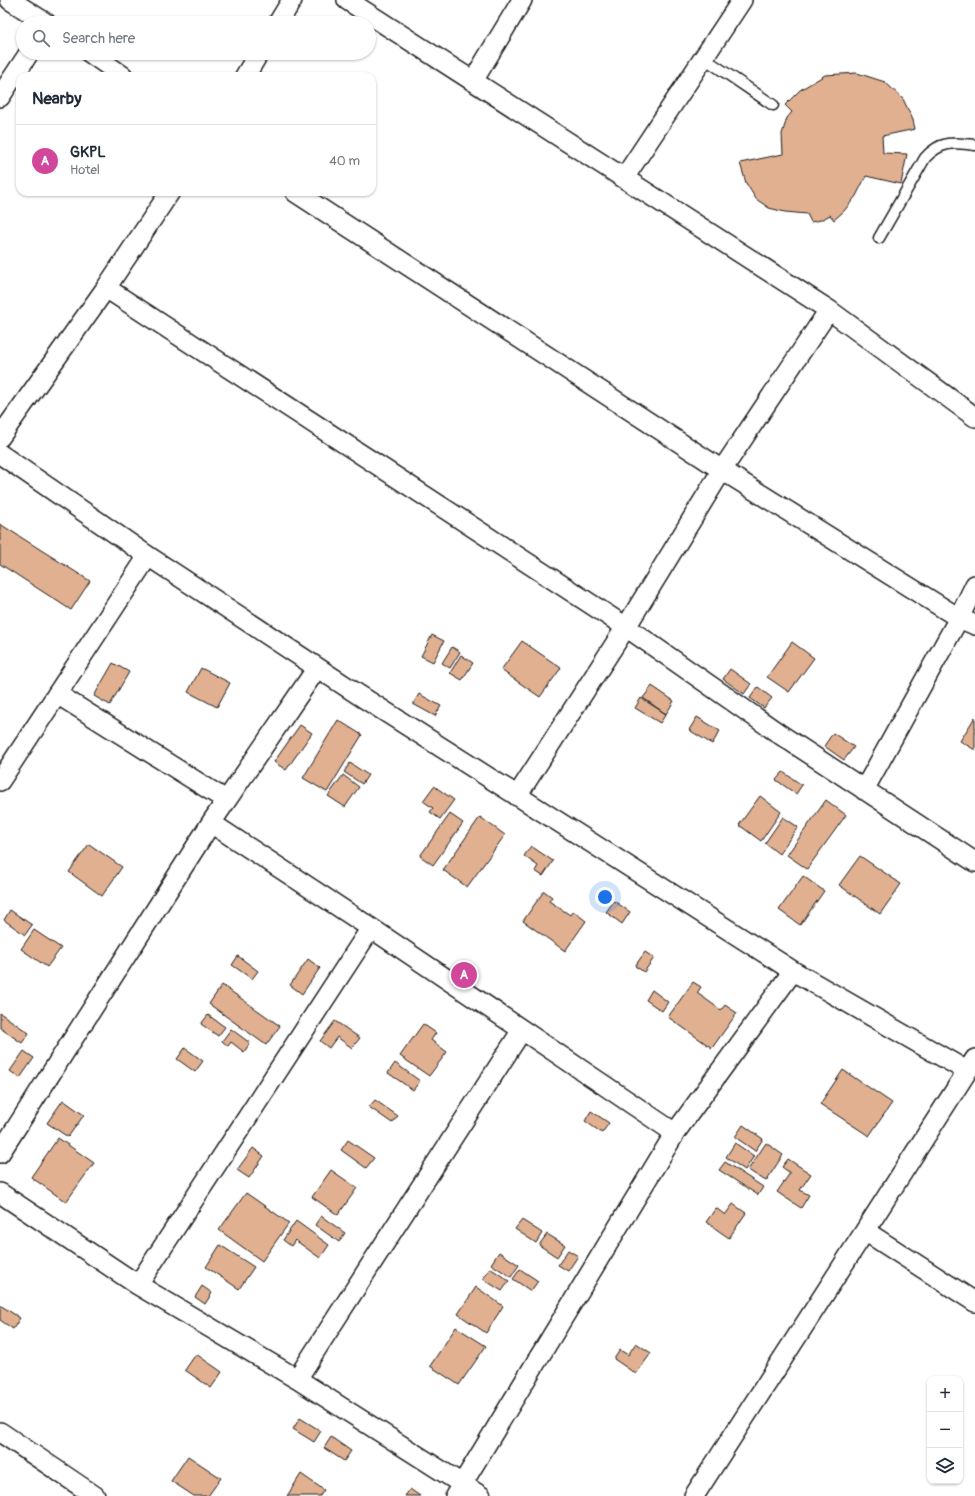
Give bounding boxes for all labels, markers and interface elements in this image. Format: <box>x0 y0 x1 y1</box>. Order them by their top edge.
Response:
search box <box>16 16 376 60</box>
icon: search <box>30 27 52 49</box>
text: Search here <box>62 29 135 48</box>
text: Nearby <box>32 88 81 109</box>
text: GKPL <box>70 143 106 162</box>
text: A <box>41 153 49 169</box>
text: 40 m <box>329 153 360 169</box>
text: Hotel <box>70 162 100 178</box>
your location <box>595 887 615 907</box>
pin: A <box>451 960 477 990</box>
map controls <box>927 1376 963 1484</box>
button: + <box>927 1376 963 1412</box>
button: − <box>927 1412 963 1448</box>
button: layers <box>927 1448 963 1484</box>

